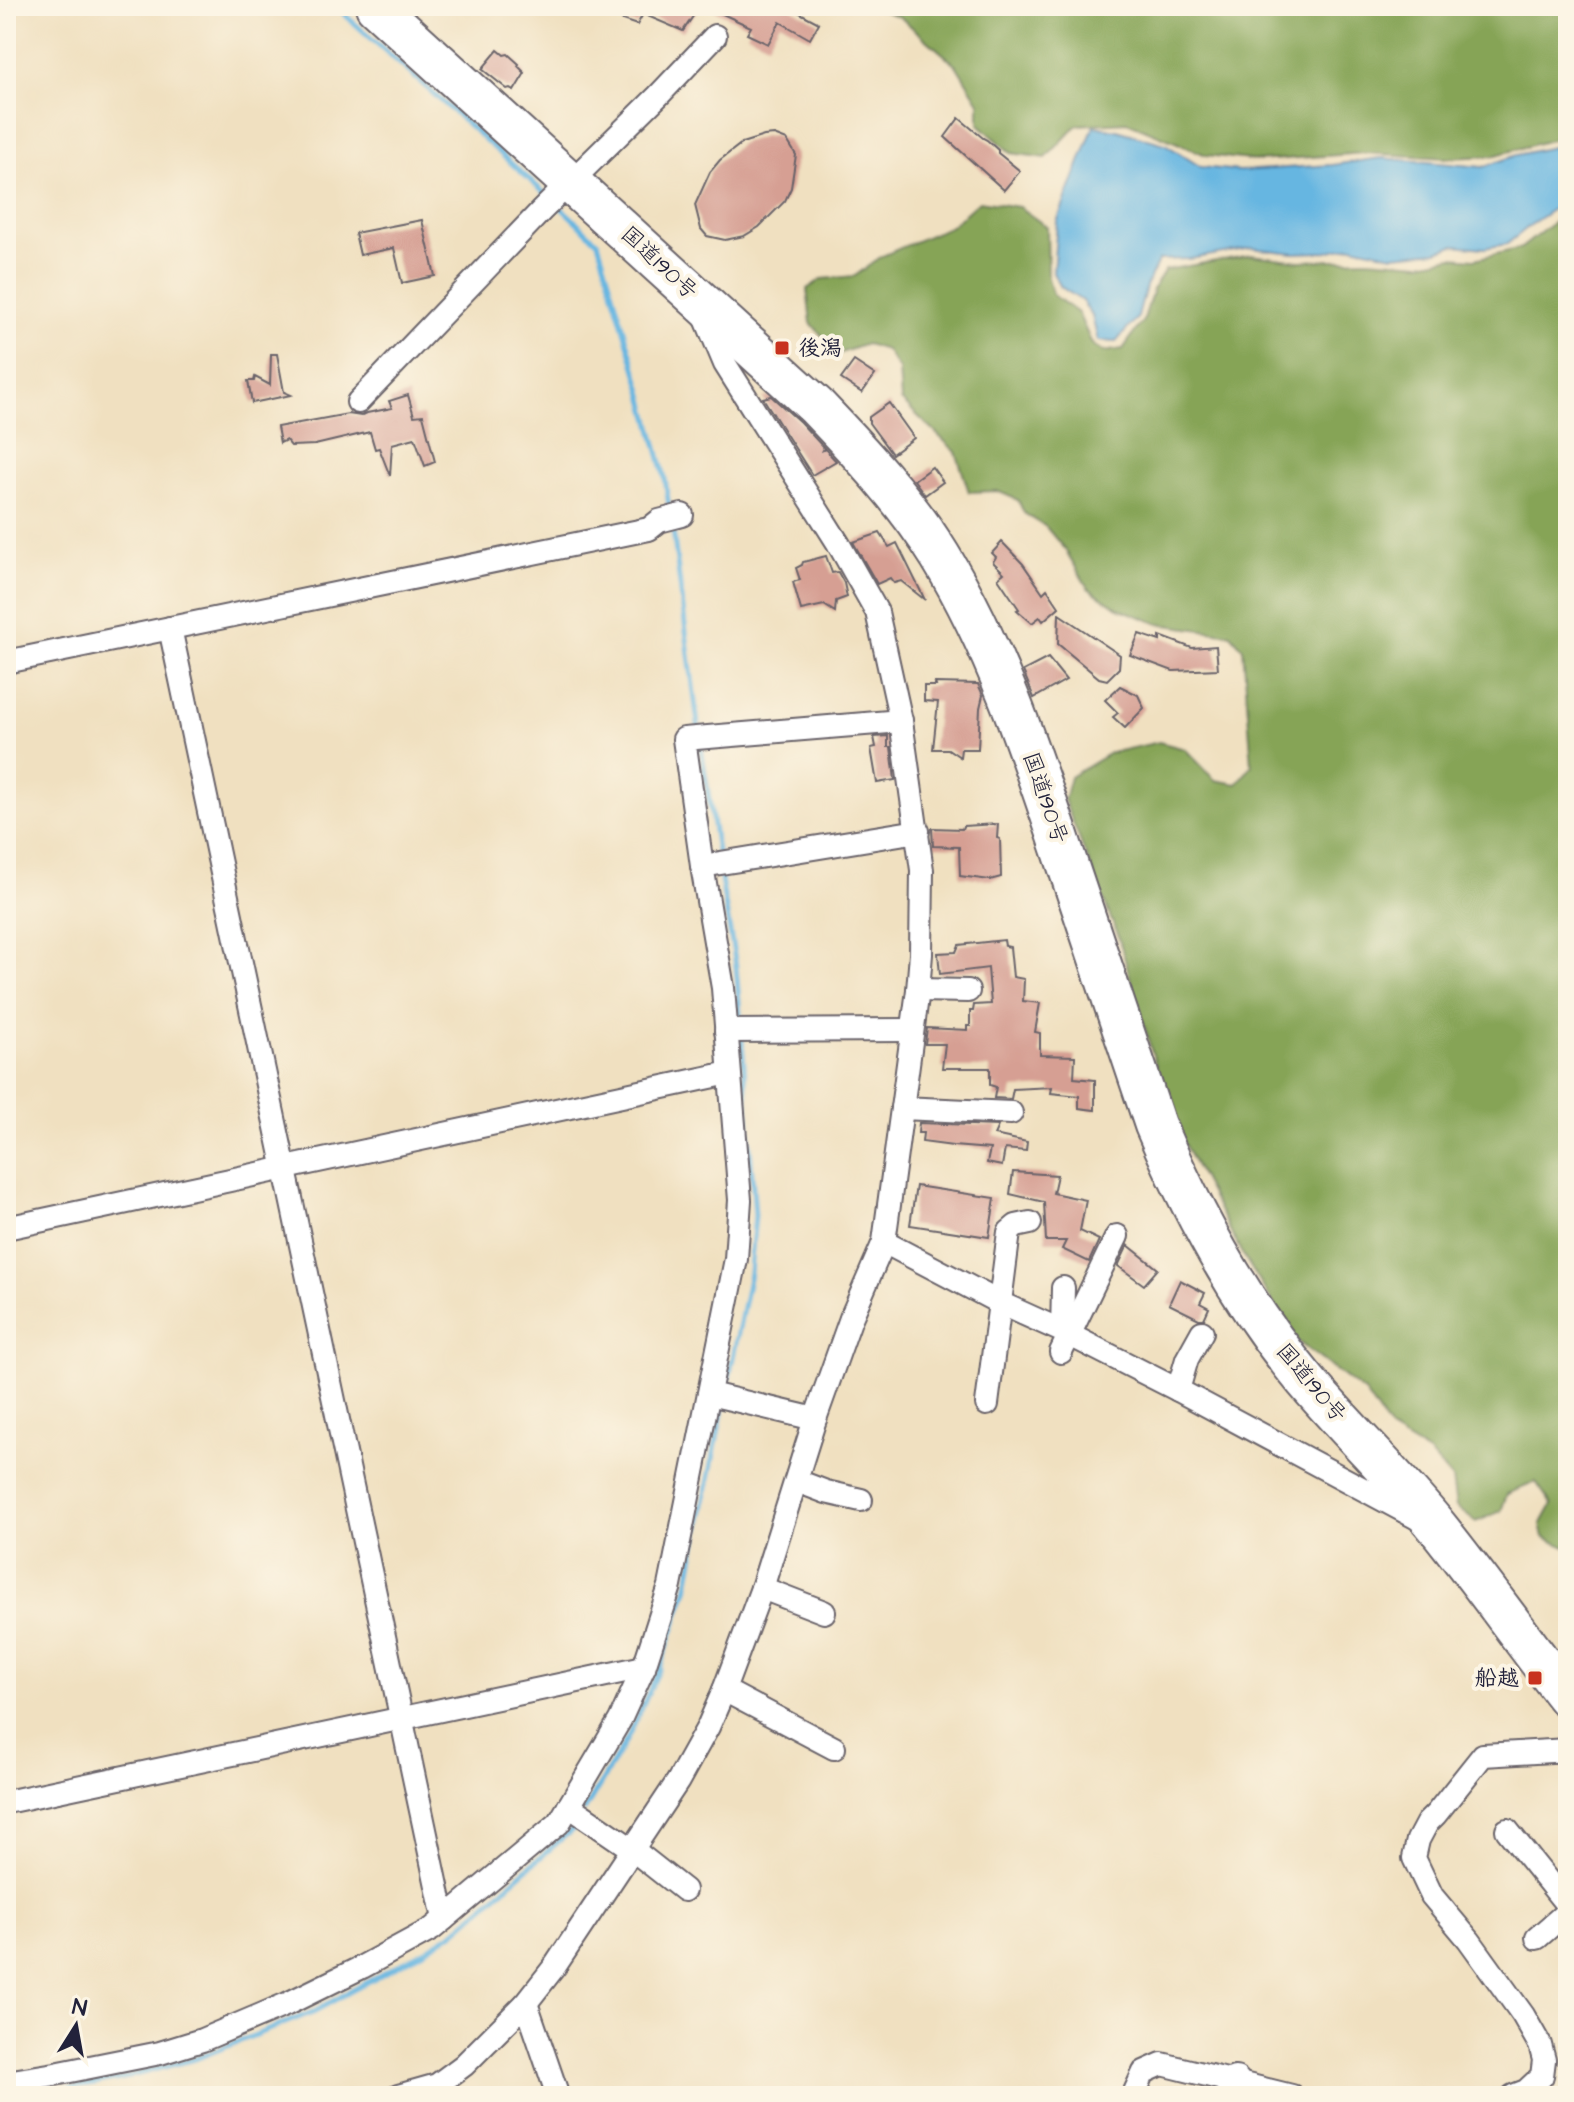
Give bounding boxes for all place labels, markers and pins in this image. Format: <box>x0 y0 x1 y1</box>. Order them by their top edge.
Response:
place label: 後潟 <box>798 333 842 364</box>
marker: 後潟 <box>773 339 791 357</box>
place label: 船越 <box>1475 1663 1519 1694</box>
marker: 船越 <box>1526 1669 1544 1687</box>

